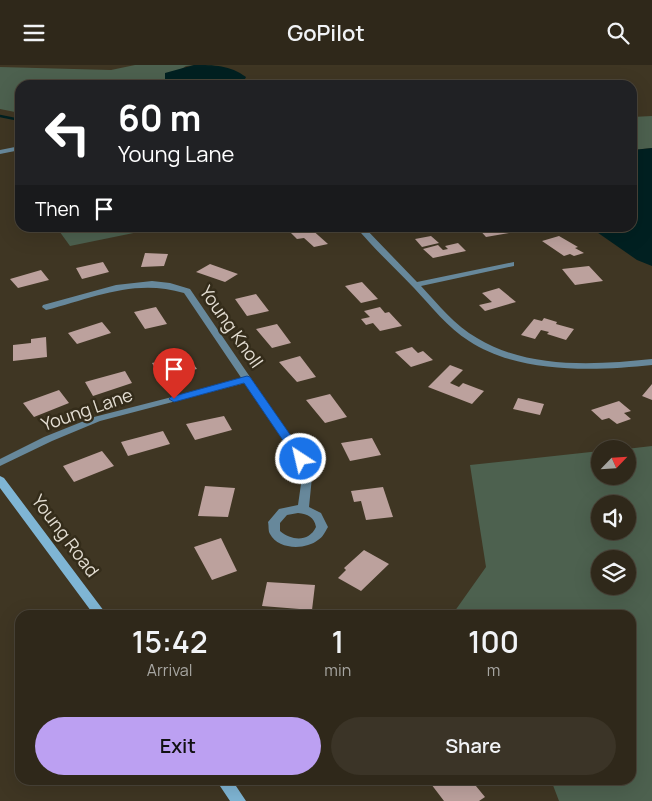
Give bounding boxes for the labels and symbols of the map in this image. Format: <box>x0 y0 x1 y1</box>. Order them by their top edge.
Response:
street label: Young Knoll <box>195 281 269 372</box>
pin <box>153 348 195 399</box>
street label: Young Lane <box>38 382 136 436</box>
position arrow <box>274 432 326 484</box>
north arrow <box>591 440 636 485</box>
street label: Young Road <box>27 489 105 582</box>

